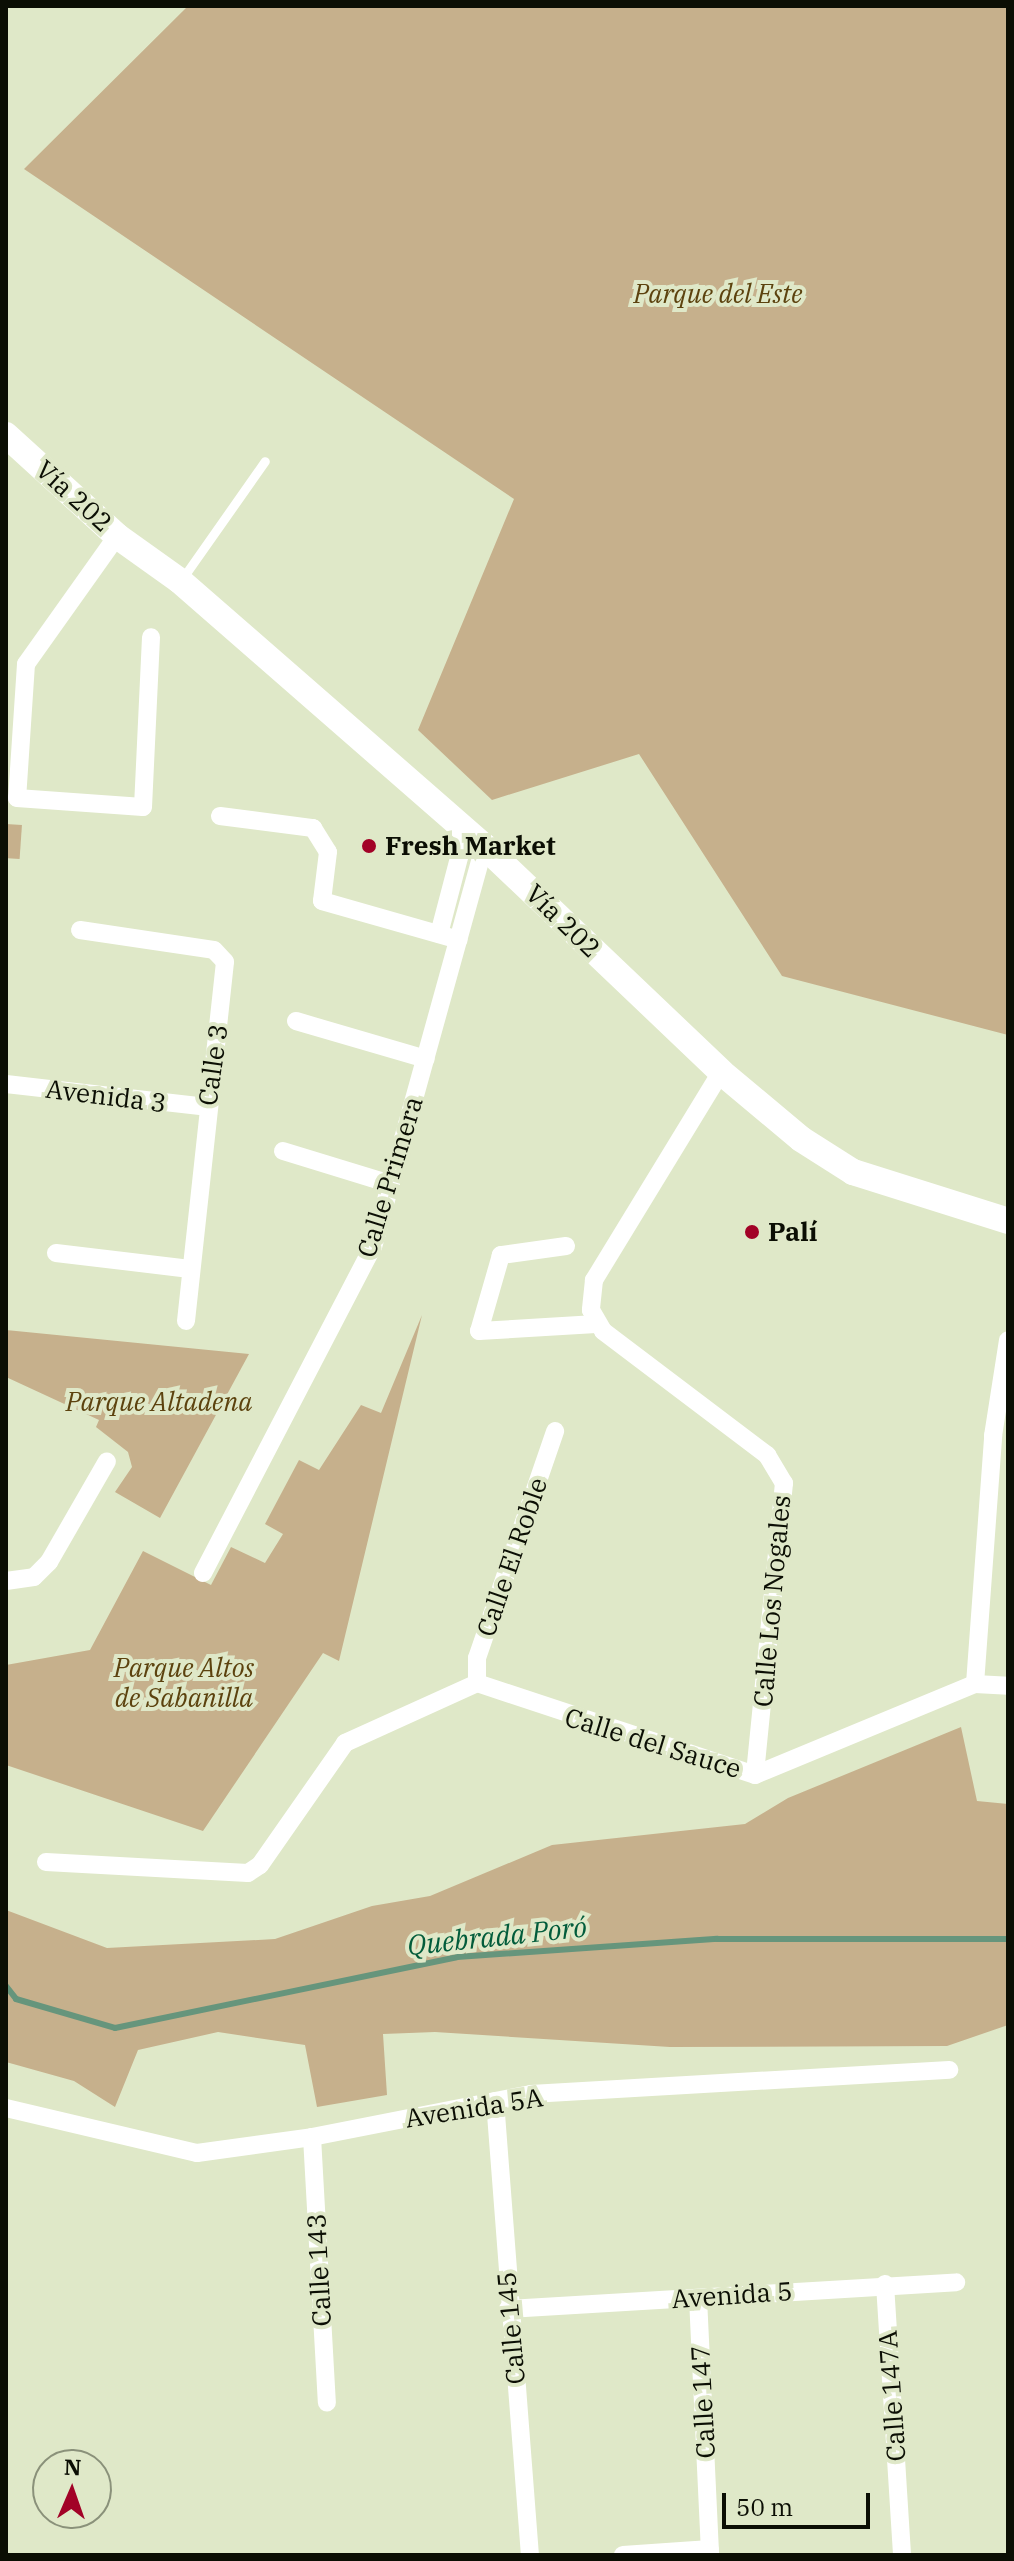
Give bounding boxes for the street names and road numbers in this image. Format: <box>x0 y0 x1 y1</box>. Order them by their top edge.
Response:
street label: Vía 202 <box>29 454 119 538</box>
street label: Vía 202 <box>519 878 607 964</box>
street label: Calle 3 <box>192 1022 234 1108</box>
street label: Avenida 3 <box>44 1073 168 1119</box>
street label: Calle Primera <box>351 1093 429 1261</box>
street label: Calle El Roble <box>470 1473 554 1641</box>
street label: Calle Los Nogales <box>747 1494 797 1708</box>
street label: Calle del Sauce <box>561 1701 745 1785</box>
street label: Avenida 5A <box>403 2082 545 2134</box>
street label: Calle 143 <box>300 2213 338 2327</box>
street label: Calle 145 <box>491 2270 531 2386</box>
street label: Avenida 5 <box>670 2275 794 2315</box>
street label: Calle 147A <box>872 2330 912 2462</box>
street label: Calle 147 <box>684 2345 722 2459</box>

